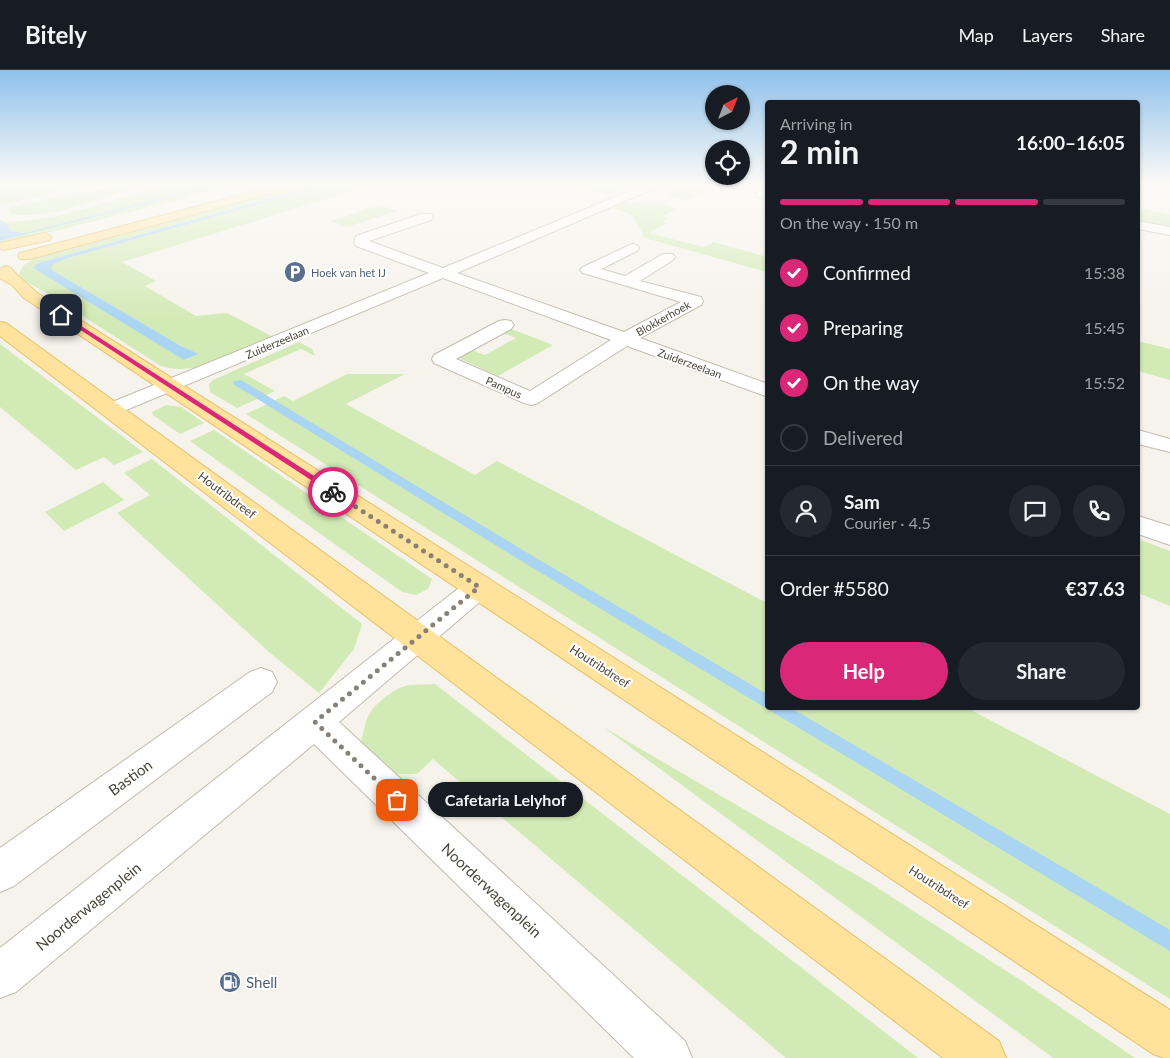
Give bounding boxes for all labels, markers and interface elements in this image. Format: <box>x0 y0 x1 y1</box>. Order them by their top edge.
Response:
text: Bitely <box>25 20 87 49</box>
text: Map <box>958 24 994 46</box>
text: Layers <box>1022 24 1073 46</box>
text: Share <box>1101 24 1145 46</box>
north arrow <box>705 85 750 130</box>
map controls <box>705 85 750 185</box>
text: Arriving in <box>780 114 853 133</box>
text: 16:00–16:05 <box>1016 131 1125 154</box>
text: 2 min <box>780 132 859 171</box>
button: locate <box>705 140 750 185</box>
text: On the way · 150 m <box>780 213 918 232</box>
icon: check <box>780 259 808 287</box>
parking icon: Hoek van het IJ <box>283 260 307 284</box>
text: Confirmed <box>823 261 911 284</box>
text: 15:38 <box>1084 263 1125 282</box>
place label: Hoek van het IJ <box>311 266 386 279</box>
pin <box>40 294 82 336</box>
street label: Blokkerhoek <box>633 298 693 338</box>
icon: home <box>47 301 75 329</box>
icon: check <box>780 314 808 342</box>
text: Preparing <box>823 316 903 339</box>
text: 15:45 <box>1084 318 1125 337</box>
street label: Zuiderzeelaan <box>243 323 311 361</box>
street label: Zuiderzeelaan <box>656 345 724 381</box>
icon: check <box>780 369 808 397</box>
text: On the way <box>823 371 919 394</box>
street label: Pampus <box>484 373 524 401</box>
text: 15:52 <box>1084 373 1125 392</box>
text: Delivered <box>823 426 903 449</box>
courier <box>308 467 358 517</box>
street label: Houtribdreef <box>195 468 259 522</box>
icon: bike <box>319 478 347 506</box>
button: person <box>780 485 832 537</box>
button: chat <box>1009 485 1061 537</box>
button: phone <box>1073 485 1125 537</box>
text: Sam <box>844 490 880 513</box>
text: Courier · 4.5 <box>844 513 931 532</box>
text: Order #5580 <box>780 577 889 600</box>
text: €37.63 <box>1065 577 1125 600</box>
street label: Houtribdreef <box>567 641 633 691</box>
button: Help <box>780 642 948 700</box>
button: Share <box>958 642 1125 700</box>
street label: Bastion <box>105 755 155 799</box>
pin <box>376 779 418 821</box>
callout: Cafetaria Lelyhof <box>427 782 582 818</box>
icon: bag <box>383 786 411 814</box>
text: Cafetaria Lelyhof <box>445 790 566 809</box>
street label: Noorderwagenplein <box>438 839 546 941</box>
street label: Noorderwagenplein <box>32 858 144 954</box>
street label: Houtribdreef <box>906 862 972 912</box>
fuel station icon: Shell <box>218 970 242 994</box>
place label: Shell <box>246 973 277 991</box>

